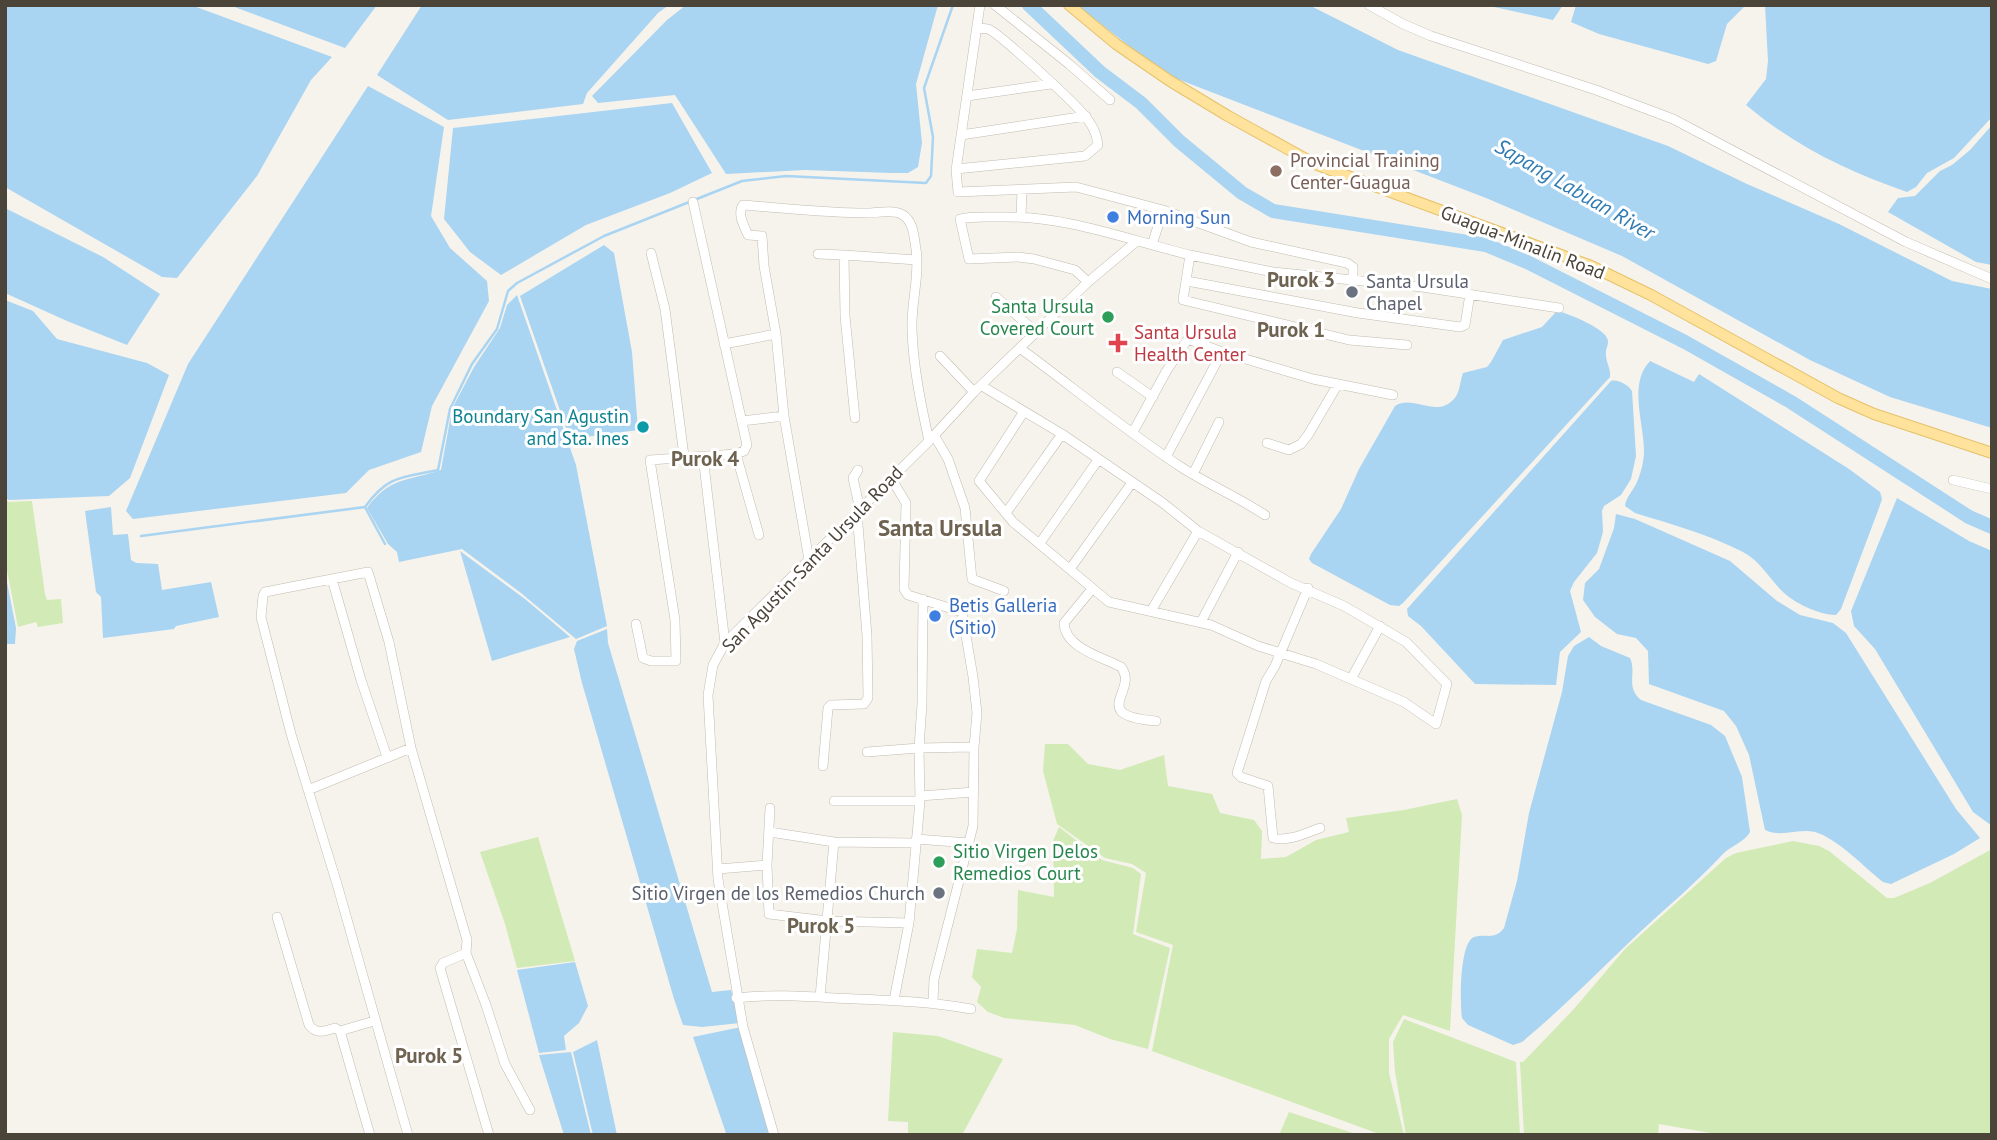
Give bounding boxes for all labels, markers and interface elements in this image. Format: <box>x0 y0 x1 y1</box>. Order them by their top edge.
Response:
water label: Sapang Labuan River <box>1490 132 1661 247</box>
place label: Provincial Training Center-Guagua <box>1290 148 1440 194</box>
marker: Provincial Training Center-Guagua <box>1268 163 1284 179</box>
street label: Guagua-Minalin Road <box>1437 200 1609 284</box>
place label: Morning Sun <box>1127 205 1231 229</box>
marker: Morning Sun <box>1105 209 1121 225</box>
district label: Purok 3 <box>1267 266 1335 293</box>
place label: Santa Ursula Chapel <box>1366 269 1469 315</box>
marker: Santa Ursula Chapel <box>1344 284 1360 300</box>
place label: Santa Ursula Covered Court <box>980 294 1095 340</box>
marker: Santa Ursula Covered Court <box>1100 309 1116 325</box>
district label: Purok 1 <box>1257 316 1325 343</box>
place label: Santa Ursula Health Center <box>1134 320 1246 366</box>
marker: Santa Ursula Health Center <box>1108 333 1128 353</box>
place label: Boundary San Agustin and Sta. Ines <box>452 404 629 450</box>
marker: Boundary San Agustin and Sta. Ines <box>635 419 651 435</box>
district label: Purok 4 <box>671 445 739 472</box>
street label: San Agustin-Santa Ursula Road <box>716 461 908 657</box>
district label: Santa Ursula <box>878 513 1002 542</box>
place label: Betis Galleria (Sitio) <box>949 593 1057 639</box>
marker: Betis Galleria (Sitio) <box>927 608 943 624</box>
place label: Sitio Virgen Delos Remedios Court <box>953 839 1098 885</box>
marker: Sitio Virgen Delos Remedios Court <box>931 854 947 870</box>
place label: Sitio Virgen de los Remedios Church <box>632 881 925 905</box>
marker: Sitio Virgen de los Remedios Church <box>931 885 947 901</box>
district label: Purok 5 <box>787 912 855 939</box>
district label: Purok 5 <box>395 1042 463 1069</box>

